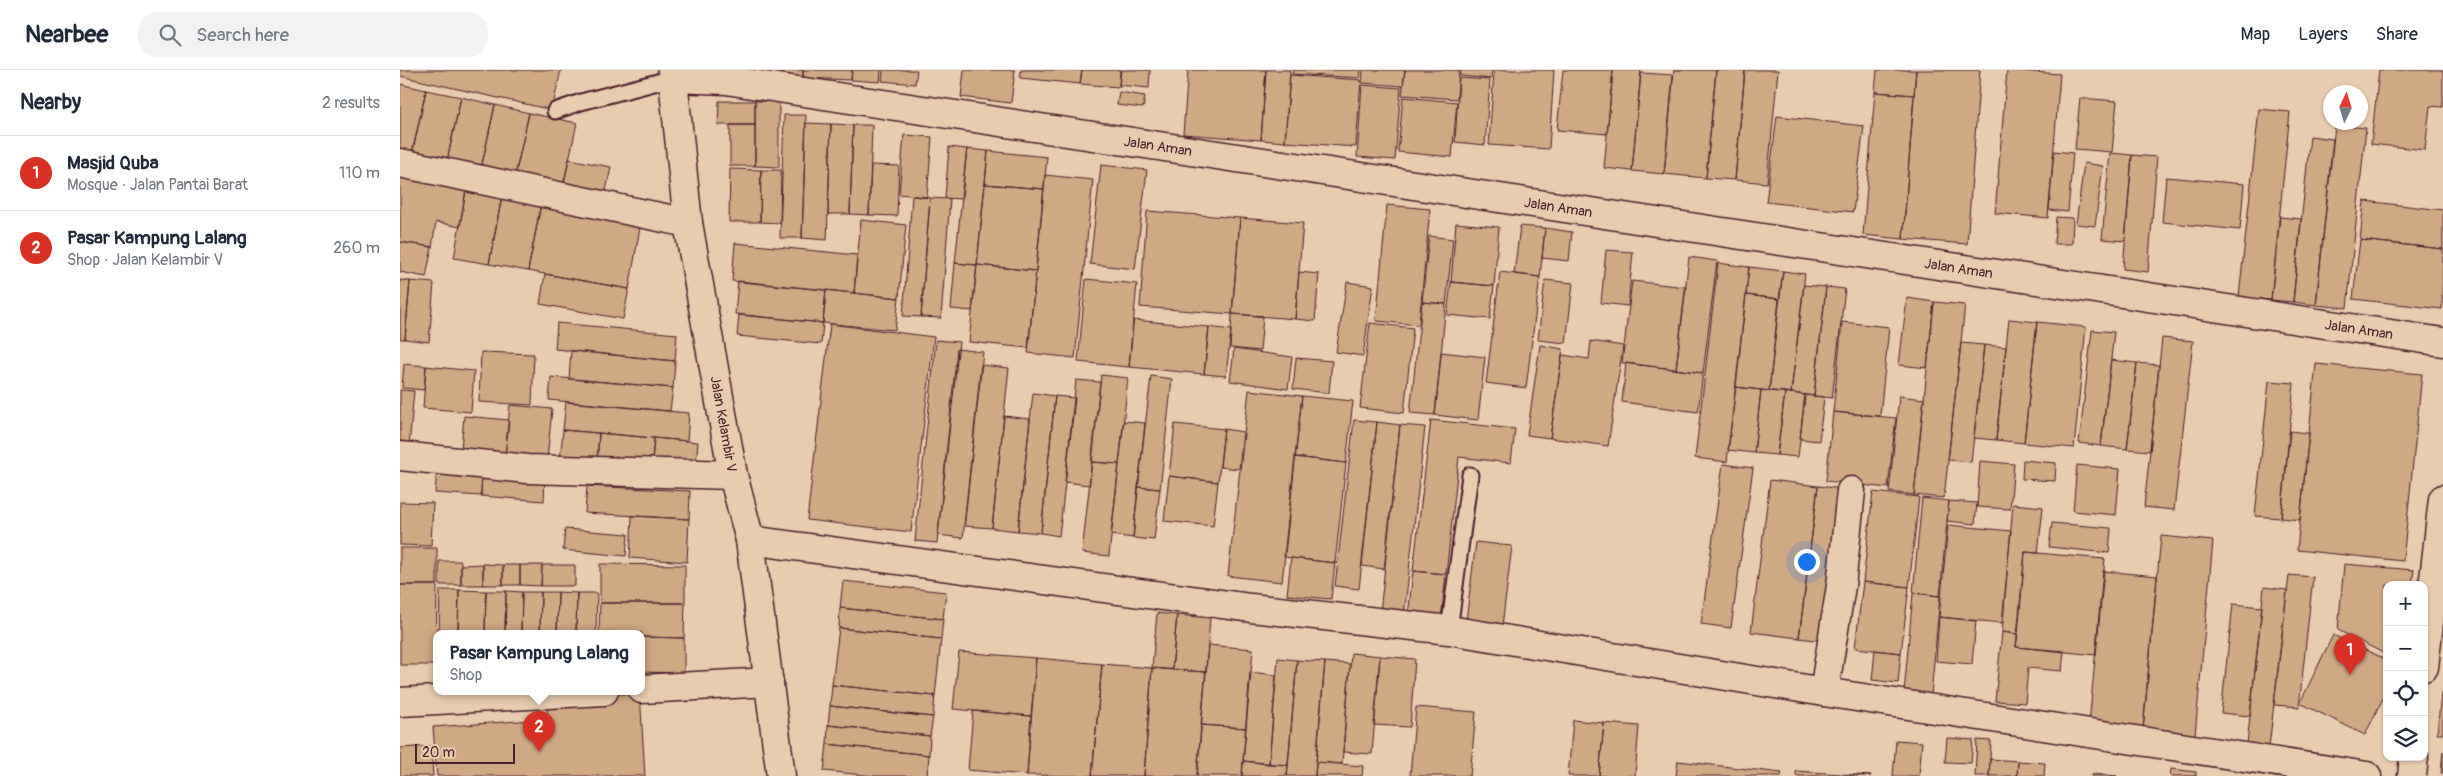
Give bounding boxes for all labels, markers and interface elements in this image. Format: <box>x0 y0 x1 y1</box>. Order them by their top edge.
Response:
search box <box>138 12 488 57</box>
text: Nearbee <box>25 20 108 49</box>
icon: search <box>156 21 184 49</box>
text: Search here <box>196 23 289 47</box>
text: Map <box>2241 23 2270 46</box>
text: Layers <box>2298 23 2348 46</box>
text: Share <box>2376 23 2418 46</box>
north arrow <box>2323 85 2368 130</box>
text: Nearby <box>20 89 81 116</box>
text: 2 results <box>322 93 380 113</box>
street label: Jalan Aman <box>1123 133 1193 160</box>
text: Masjid Quba <box>67 151 159 175</box>
text: 1 <box>33 163 39 183</box>
text: 110 m <box>339 163 380 183</box>
text: Mosque · Jalan Pantai Barat <box>67 175 248 195</box>
street label: Jalan Aman <box>1523 194 1594 221</box>
text: Pasar Kampung Lalang <box>67 226 247 250</box>
text: 2 <box>32 238 40 258</box>
text: 260 m <box>333 238 380 258</box>
text: Shop · Jalan Kelambir V <box>67 250 223 270</box>
street label: Jalan Aman <box>1923 255 1994 282</box>
street label: Jalan Aman <box>2324 316 2394 343</box>
street label: Jalan Kelambir V <box>706 375 740 473</box>
your location <box>1794 549 1820 575</box>
map controls <box>2383 581 2428 761</box>
button: + <box>2383 581 2428 626</box>
button: − <box>2383 626 2428 671</box>
popup <box>433 630 645 695</box>
pin: 1 <box>2334 634 2366 675</box>
text: Pasar Kampung Lalang <box>449 641 629 665</box>
text: Shop <box>449 665 482 685</box>
button: locate <box>2383 671 2428 716</box>
pin: 2 <box>523 711 555 752</box>
button: layers <box>2383 716 2428 761</box>
scale bar <box>415 741 515 764</box>
text: 20 m <box>422 744 455 761</box>

